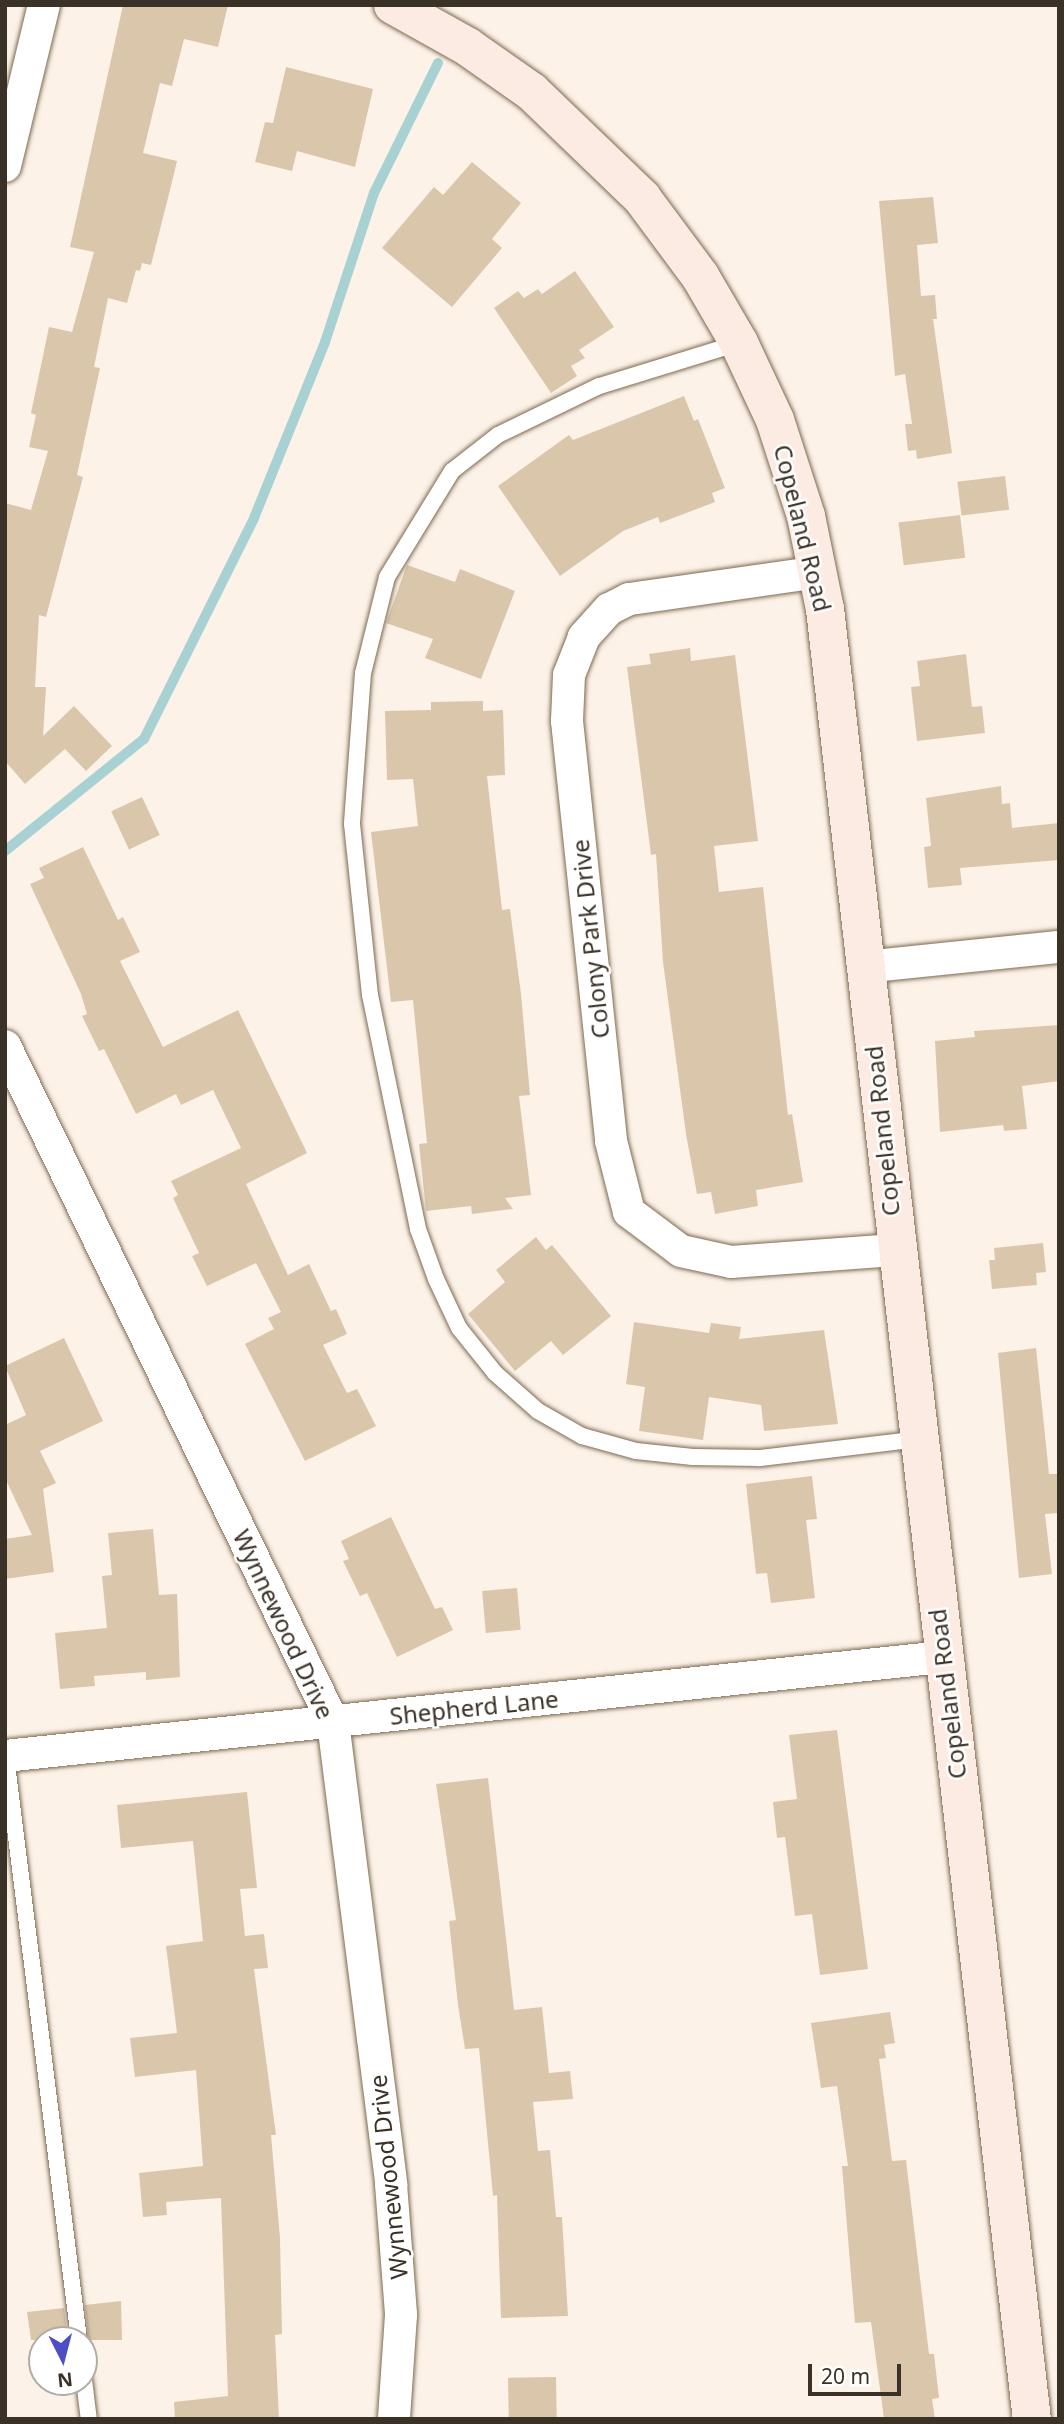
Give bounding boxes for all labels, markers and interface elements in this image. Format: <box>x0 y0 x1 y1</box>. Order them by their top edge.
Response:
street label: Copeland Road <box>768 441 838 615</box>
street label: Colony Park Drive <box>565 838 615 1040</box>
street label: Copeland Road <box>859 1044 905 1218</box>
street label: Wynnewood Drive <box>228 1525 340 1723</box>
street label: Copeland Road <box>922 1607 972 1781</box>
street label: Shepherd Lane <box>388 1684 560 1730</box>
street label: Wynnewood Drive <box>363 2073 413 2281</box>
north arrow <box>28 2326 98 2396</box>
scale bar <box>812 2350 905 2394</box>
text: 20 m <box>821 2362 870 2390</box>
text: N <box>56 2366 74 2394</box>

